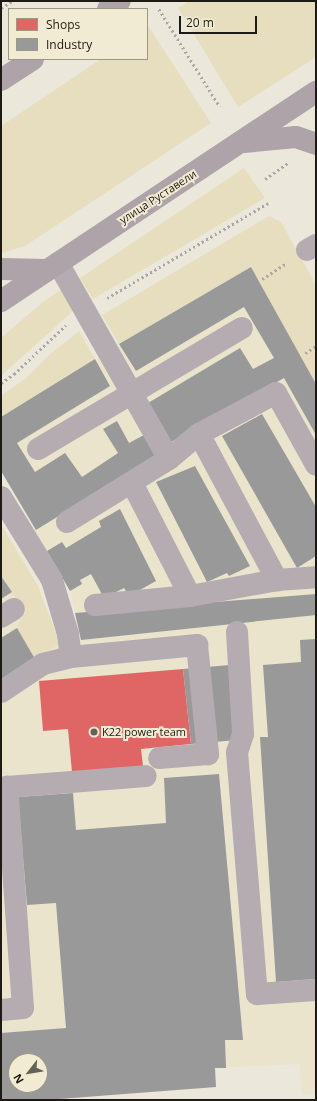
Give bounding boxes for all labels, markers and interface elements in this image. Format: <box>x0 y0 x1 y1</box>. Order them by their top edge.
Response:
legend <box>8 8 148 60</box>
scale bar <box>181 8 259 34</box>
text: 20 m <box>186 14 214 31</box>
text: Shops <box>46 16 80 33</box>
text: Industry <box>46 36 92 53</box>
street label: улица Руставели <box>117 167 199 227</box>
place label: K22 power team <box>102 725 186 739</box>
marker: K22 power team <box>89 727 99 737</box>
north arrow <box>8 1053 48 1093</box>
text: N <box>9 1071 27 1087</box>

